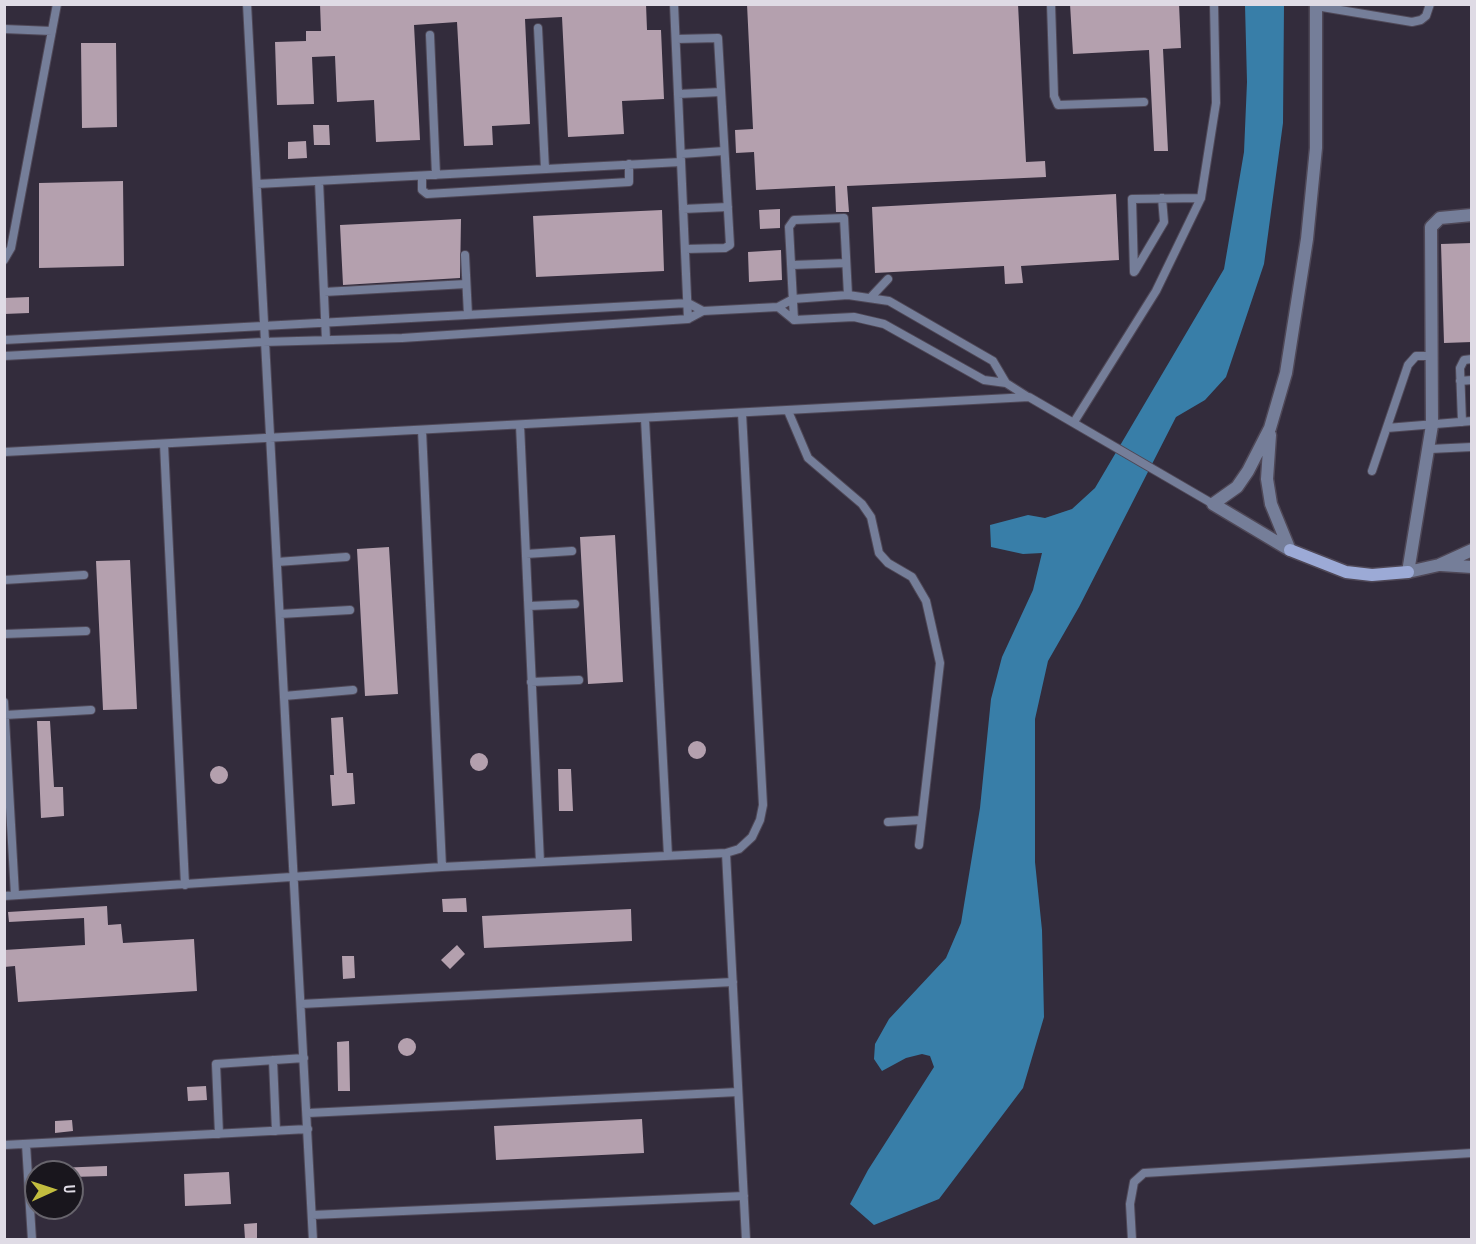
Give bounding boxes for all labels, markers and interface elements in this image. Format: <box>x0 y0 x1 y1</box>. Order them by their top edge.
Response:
north arrow <box>24 1160 84 1220</box>
text: U <box>60 1185 80 1194</box>

